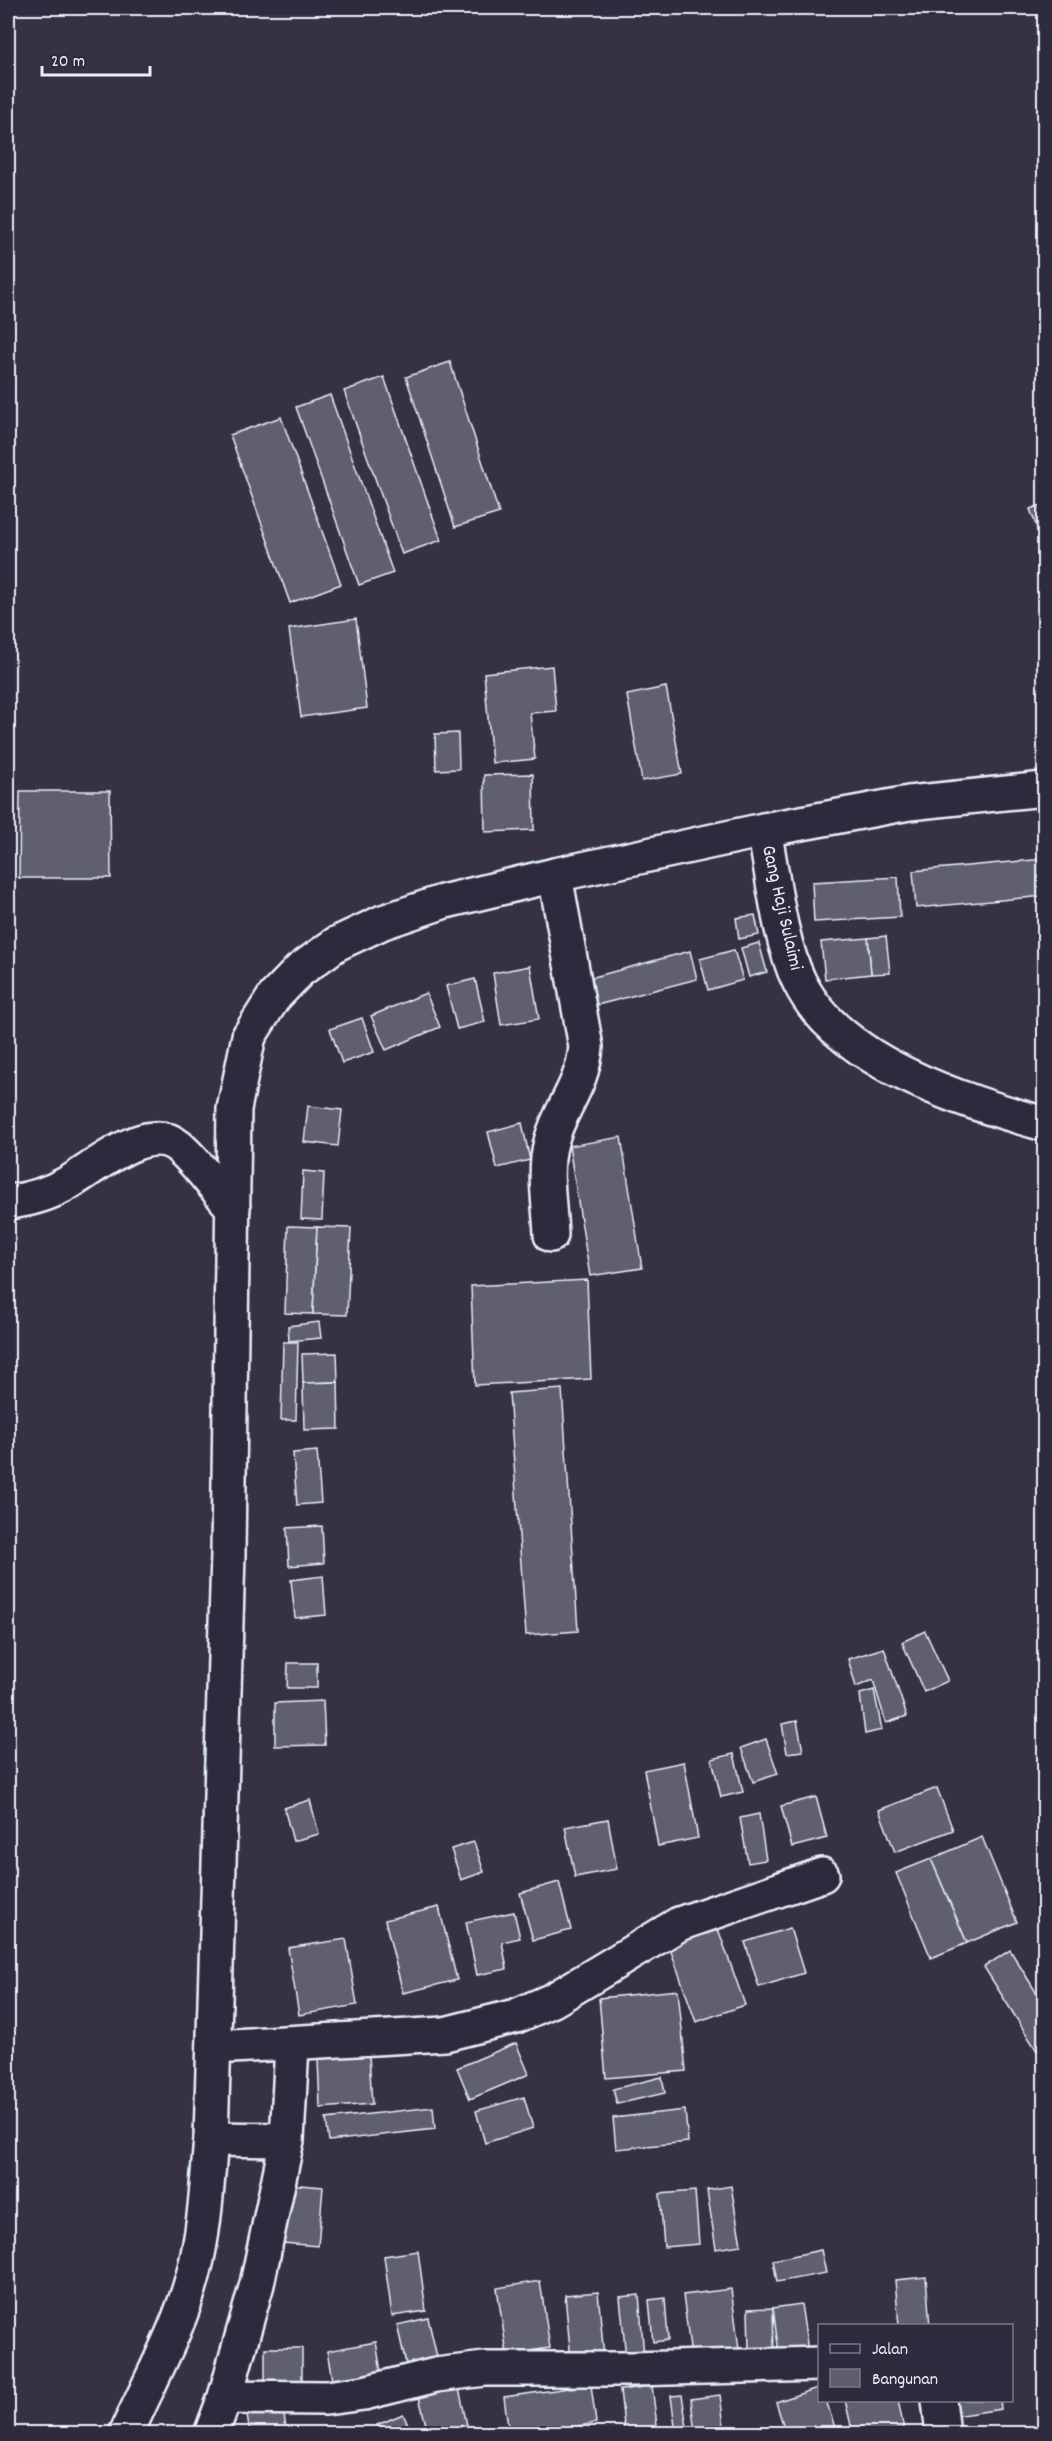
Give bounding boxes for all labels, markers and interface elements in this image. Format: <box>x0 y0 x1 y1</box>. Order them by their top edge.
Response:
scale bar <box>42 39 150 77</box>
text: 20 m <box>51 50 85 75</box>
street label: Gang Haji Sulaimi <box>753 843 809 974</box>
legend <box>818 2324 1013 2402</box>
text: Jalan <box>872 2338 908 2363</box>
text: Bangunan <box>872 2368 938 2393</box>

